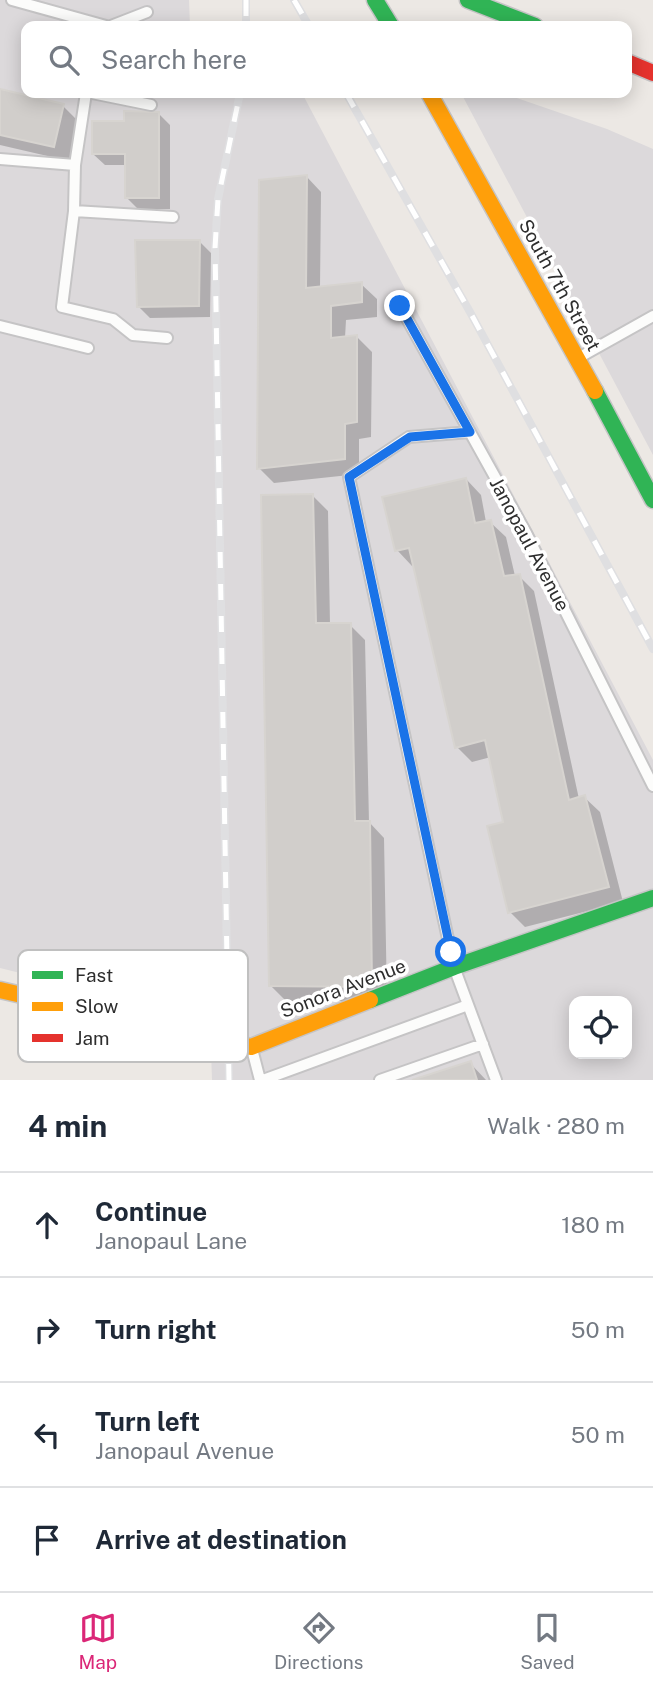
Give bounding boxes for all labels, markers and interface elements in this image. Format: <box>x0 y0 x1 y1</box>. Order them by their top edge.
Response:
search box <box>21 21 632 98</box>
icon: search <box>45 41 83 79</box>
text: Search here <box>101 44 247 75</box>
street label: South 7th Street <box>515 215 605 355</box>
route end <box>384 290 415 321</box>
street label: Janopaul Avenue <box>486 473 574 615</box>
route start <box>435 936 466 967</box>
legend <box>18 950 248 1062</box>
street label: Sonora Avenue <box>277 954 409 1022</box>
text: Fast <box>75 964 113 986</box>
text: Slow <box>75 995 119 1017</box>
map controls <box>569 996 632 1059</box>
button: locate <box>569 996 632 1059</box>
text: Jam <box>75 1027 109 1049</box>
text: 4 min <box>28 1108 107 1144</box>
text: Walk · 280 m <box>487 1112 625 1139</box>
text: Continue <box>95 1196 207 1227</box>
icon: ahead <box>28 1206 66 1244</box>
text: 180 m <box>561 1211 625 1238</box>
text: Janopaul Lane <box>95 1227 247 1254</box>
icon: right <box>28 1311 66 1349</box>
text: Turn right <box>95 1314 217 1345</box>
text: 50 m <box>571 1316 625 1343</box>
text: Turn left <box>95 1406 200 1437</box>
icon: left <box>28 1416 66 1454</box>
text: 50 m <box>571 1421 625 1448</box>
text: Janopaul Avenue <box>95 1437 274 1464</box>
icon: arrive <box>28 1521 66 1559</box>
text: Arrive at destination <box>95 1524 347 1555</box>
tab: Map <box>78 1609 117 1673</box>
tab: Directions <box>274 1609 363 1673</box>
tab: Saved <box>520 1609 575 1673</box>

